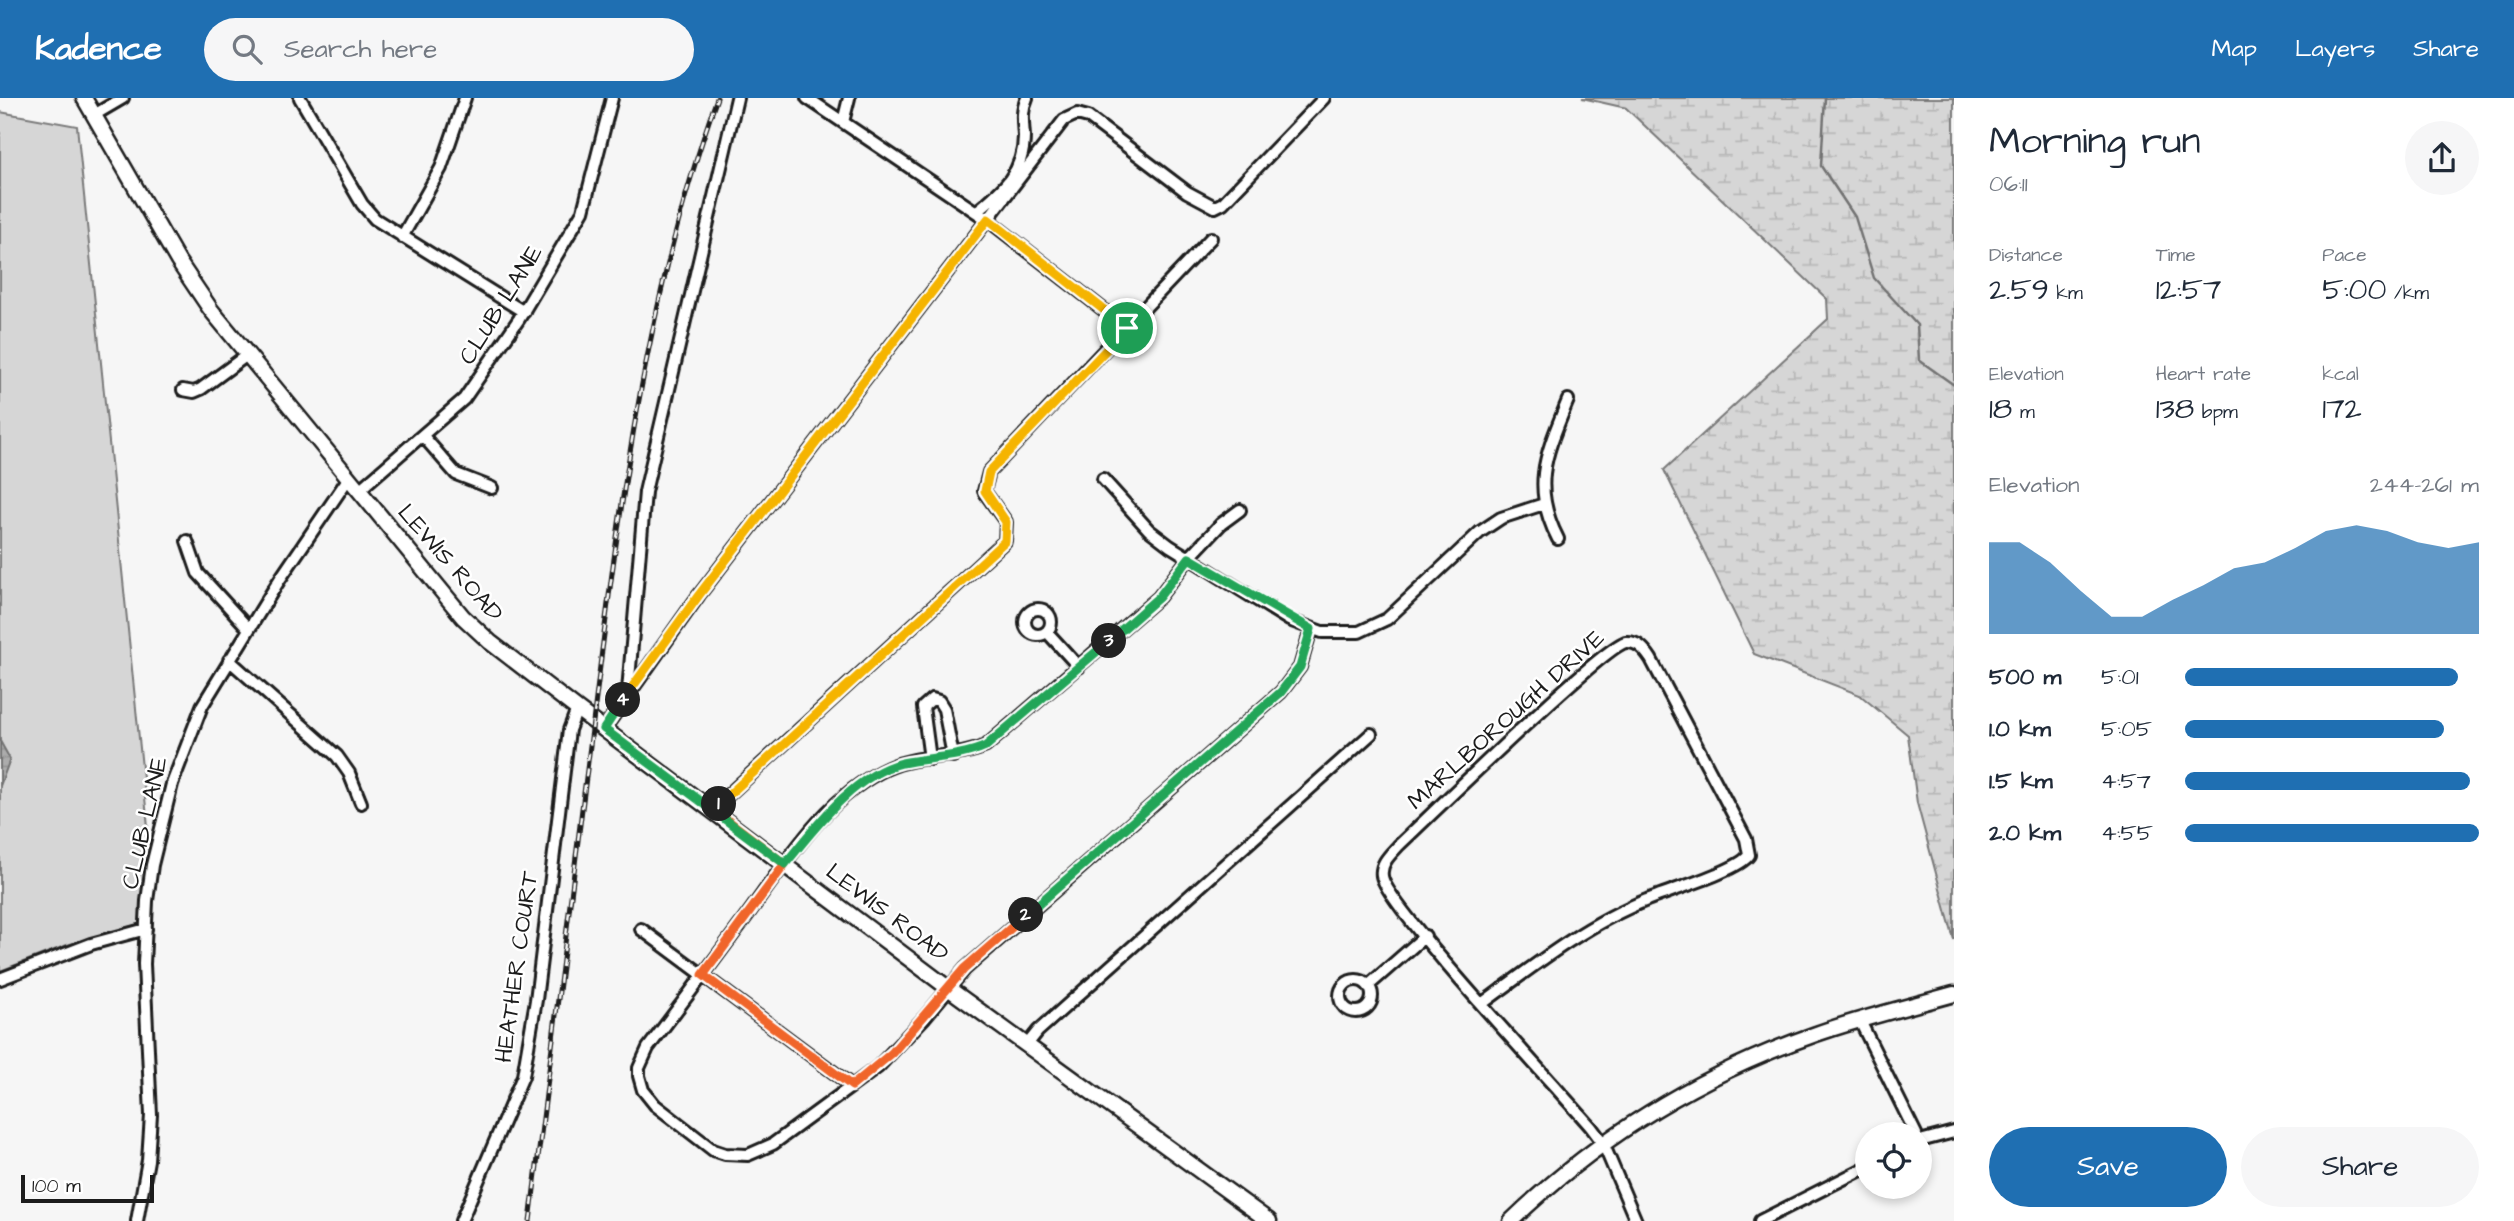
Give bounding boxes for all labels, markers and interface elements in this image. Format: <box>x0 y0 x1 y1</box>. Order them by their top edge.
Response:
search box <box>204 18 694 81</box>
text: Kadence <box>35 26 162 72</box>
icon: search <box>228 30 266 68</box>
text: Search here <box>284 31 437 67</box>
text: Map <box>2212 32 2257 66</box>
text: Layers <box>2295 32 2375 66</box>
text: Share <box>2413 32 2479 66</box>
text: Morning run <box>1989 116 2201 168</box>
button: share <box>2405 121 2479 195</box>
text: 06:11 <box>1989 168 2028 200</box>
street label: CLUB LANE <box>451 239 551 371</box>
text: Distance <box>1989 242 2063 269</box>
text: Time <box>2156 242 2195 269</box>
text: Pace <box>2322 242 2366 269</box>
text: 2.59 <box>1989 269 2049 311</box>
text: 12:57 <box>2156 269 2221 311</box>
text: 5:00 <box>2322 269 2386 311</box>
text: km <box>2049 280 2083 307</box>
text: /km <box>2386 280 2429 307</box>
pin <box>1097 298 1157 358</box>
icon: arrive <box>1108 309 1146 347</box>
text: Elevation <box>1989 361 2064 388</box>
text: Heart rate <box>2156 361 2251 388</box>
text: kcal <box>2322 361 2359 388</box>
text: 18 <box>1989 388 2012 430</box>
text: 138 <box>2156 388 2194 430</box>
text: 172 <box>2322 388 2362 430</box>
text: m <box>2012 399 2035 426</box>
text: bpm <box>2194 399 2238 426</box>
text: Elevation <box>1989 469 2080 501</box>
text: 244–261 m <box>2370 469 2479 501</box>
street label: LEWIS ROAD <box>389 497 511 629</box>
street label: MARLBOROUGH DRIVE <box>1400 622 1612 818</box>
pin: 3 <box>1092 624 1126 658</box>
text: 3 <box>1104 627 1113 654</box>
text: 500 m <box>1989 661 2061 693</box>
text: 5:01 <box>2101 661 2139 693</box>
pin: 4 <box>606 682 640 718</box>
text: 4 <box>616 686 629 713</box>
text: 1.0 km <box>1989 713 2051 745</box>
text: 5:05 <box>2101 713 2152 745</box>
street label: CLUB LANE <box>113 753 177 893</box>
text: 1.5 km <box>1989 765 2053 797</box>
text: 4:57 <box>2101 765 2151 797</box>
pin: 1 <box>702 786 736 822</box>
text: 1 <box>717 790 720 817</box>
text: 2.0 km <box>1989 817 2061 849</box>
text: 4:55 <box>2101 817 2153 849</box>
street label: LEWIS ROAD <box>818 855 956 971</box>
street label: HEATHER COURT <box>487 869 547 1065</box>
pin: 2 <box>1009 898 1044 932</box>
text: 2 <box>1020 901 1031 928</box>
map controls <box>1855 1122 1932 1199</box>
button: locate <box>1855 1122 1932 1199</box>
button: Save <box>1989 1127 2227 1207</box>
button: Share <box>2241 1127 2479 1207</box>
scale bar <box>21 1172 154 1204</box>
text: 100 m <box>32 1173 81 1200</box>

